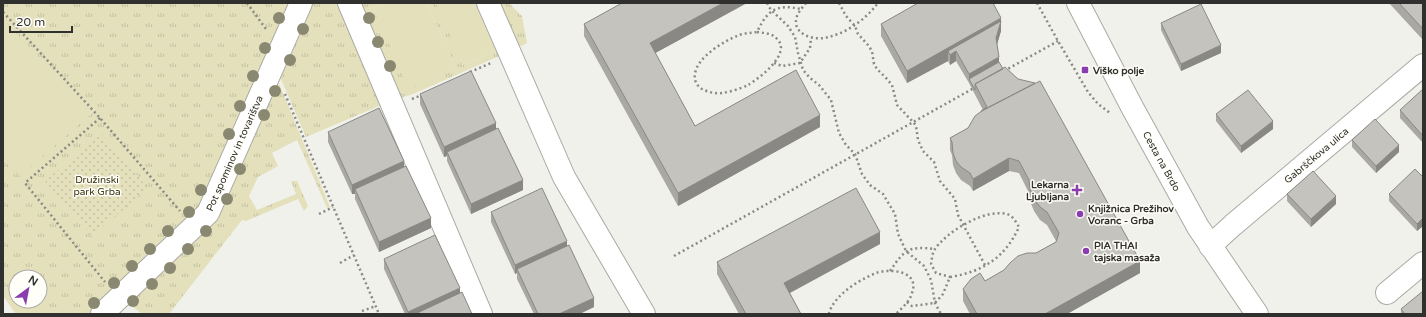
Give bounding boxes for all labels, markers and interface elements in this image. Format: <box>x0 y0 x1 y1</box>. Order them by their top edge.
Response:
scale bar <box>10 8 72 34</box>
text: 20 m <box>16 15 45 29</box>
marker: Viško polje <box>1080 65 1090 75</box>
place label: Viško polje <box>1093 65 1145 77</box>
street label: Pot spominov in tovarištva <box>204 94 266 213</box>
street label: Gabrščkova ulica <box>1282 125 1351 186</box>
street label: Cesta na Brdo <box>1140 129 1182 193</box>
park label: Družinski park Grba <box>73 174 121 198</box>
place label: Lekarna Ljubljana <box>1026 179 1069 203</box>
marker: Lekarna Ljubljana <box>1072 185 1082 195</box>
place label: Knjižnica Prežihov Voranc - Grba <box>1088 203 1174 227</box>
marker: Knjižnica Prežihov Voranc - Grba <box>1075 209 1085 219</box>
place label: PIA THAI tajska masaža <box>1093 240 1161 264</box>
marker: PIA THAI tajska masaža <box>1081 246 1091 256</box>
north arrow <box>8 269 48 309</box>
text: N <box>26 273 40 289</box>

